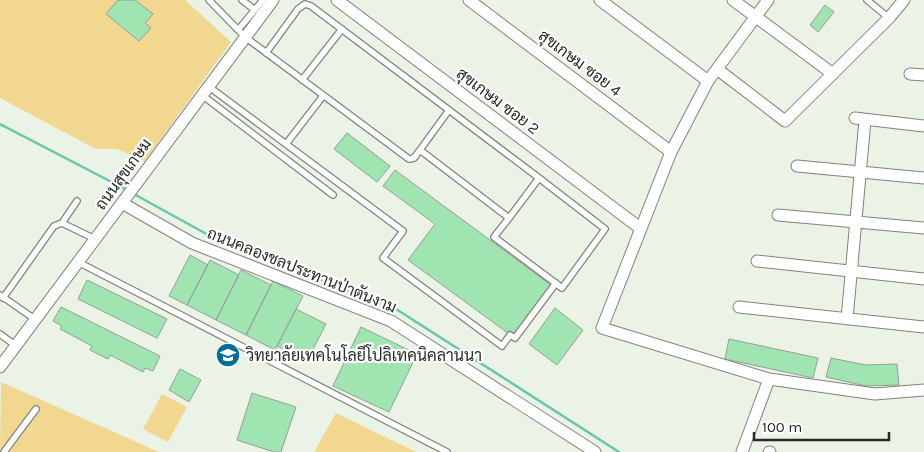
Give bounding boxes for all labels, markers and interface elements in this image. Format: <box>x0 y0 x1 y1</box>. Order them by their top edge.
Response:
street label: สุขเกษม ซอย 4 <box>534 26 625 102</box>
street label: สุขเกษม ซอย 2 <box>452 64 543 140</box>
street label: ถนนสุขเกษม <box>91 135 157 214</box>
street label: ถนนคลองชลประทานป่าตันงาม <box>205 222 400 317</box>
school or university icon: วิทยาลัยเทคโนโลยีโปลิเทคนิคลานนา <box>215 342 241 368</box>
place label: วิทยาลัยเทคโนโลยีโปลิเทคนิคลานนา <box>245 344 482 365</box>
scale bar <box>754 410 889 442</box>
text: 100 m <box>762 418 802 436</box>

